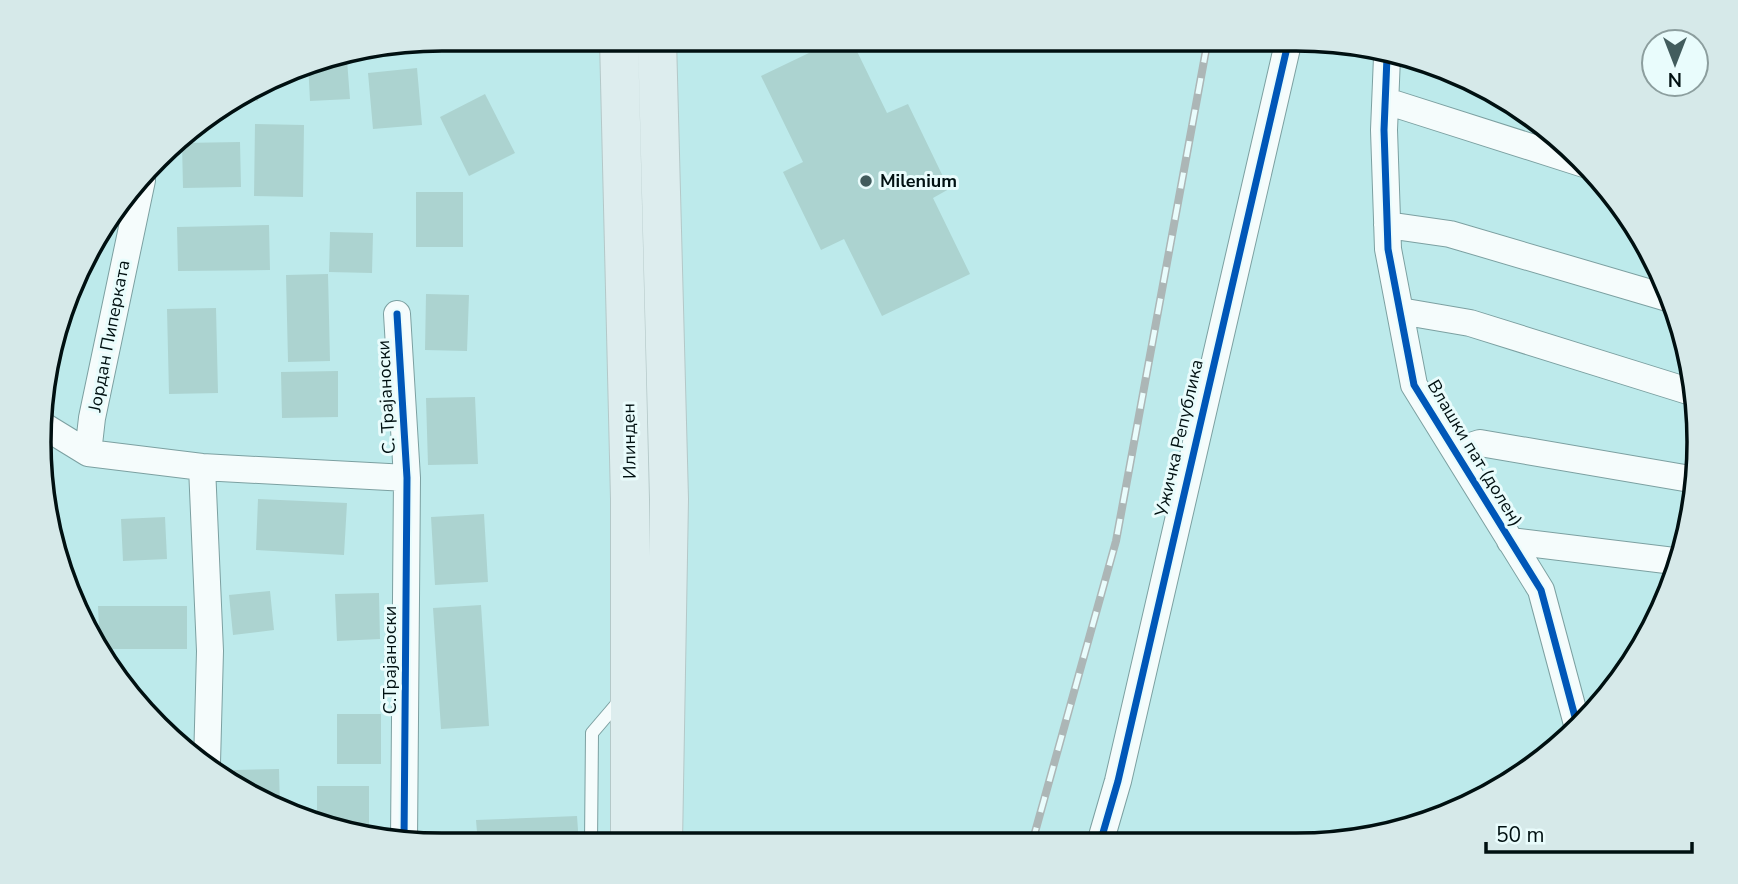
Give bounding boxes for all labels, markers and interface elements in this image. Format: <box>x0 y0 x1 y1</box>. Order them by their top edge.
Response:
north arrow <box>1640 28 1710 98</box>
text: N <box>1668 66 1682 92</box>
place label: Milenium <box>880 169 957 193</box>
marker: Milenium <box>858 173 874 189</box>
street label: Јордан Пиперката <box>82 258 135 415</box>
street label: С. Трајаноски <box>371 339 401 455</box>
street label: Ужичка Република <box>1149 357 1209 520</box>
street label: Влашки пат (долен) <box>1422 375 1528 531</box>
street label: Илинден <box>616 403 642 479</box>
street label: С.Трајаноски <box>378 606 402 714</box>
scale bar <box>1486 810 1692 854</box>
text: 50 m <box>1496 821 1545 849</box>

